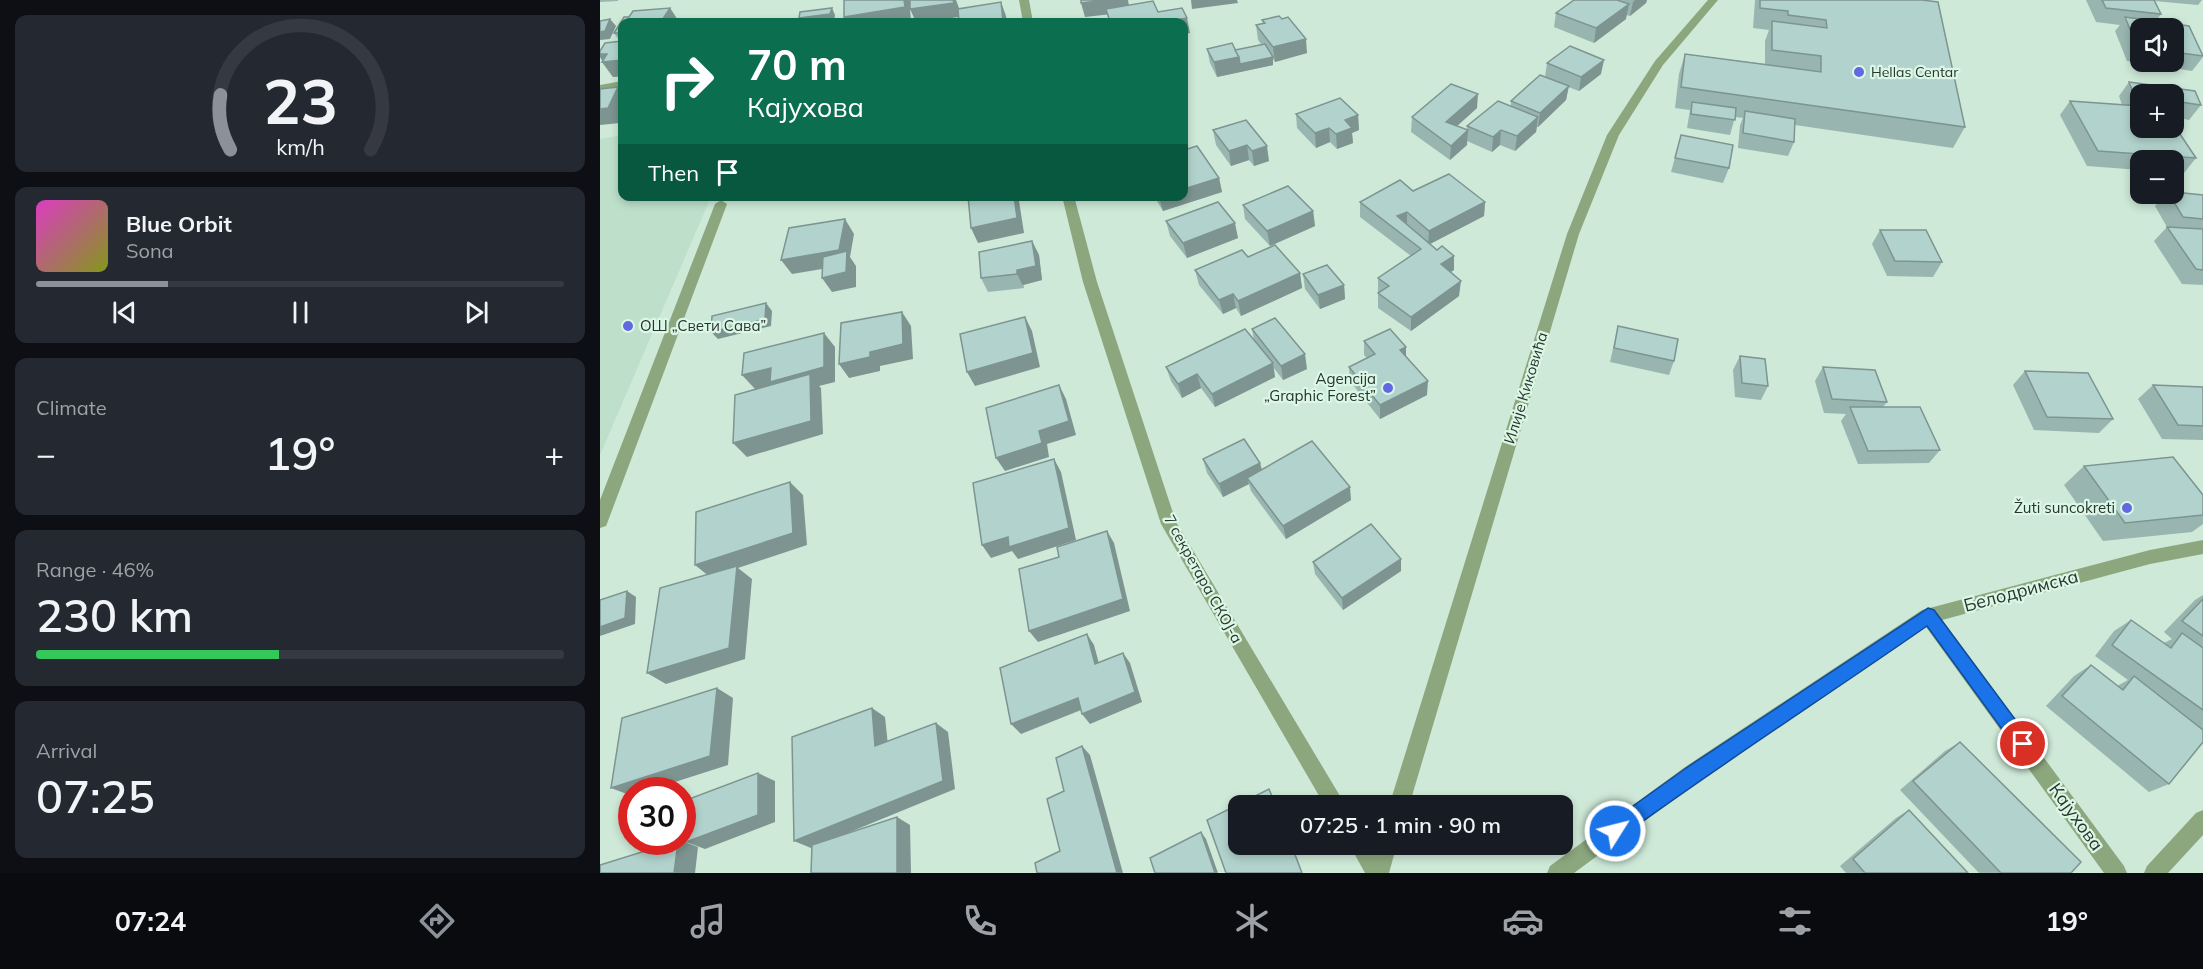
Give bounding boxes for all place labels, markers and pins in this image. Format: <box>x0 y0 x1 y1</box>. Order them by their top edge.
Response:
place label: Hellas Centar <box>1871 63 1959 81</box>
marker: Hellas Centar <box>1852 65 1866 79</box>
place label: ОШ „Свети Сава” <box>640 316 766 335</box>
marker: ОШ „Свети Сава” <box>621 319 635 333</box>
place label: Agencija „Graphic Forest” <box>1264 369 1376 405</box>
marker: Agencija „Graphic Forest” <box>1381 381 1395 395</box>
place label: Žuti suncokreti <box>2014 498 2115 517</box>
marker: Žuti suncokreti <box>2120 501 2134 515</box>
pin <box>1997 718 2048 769</box>

